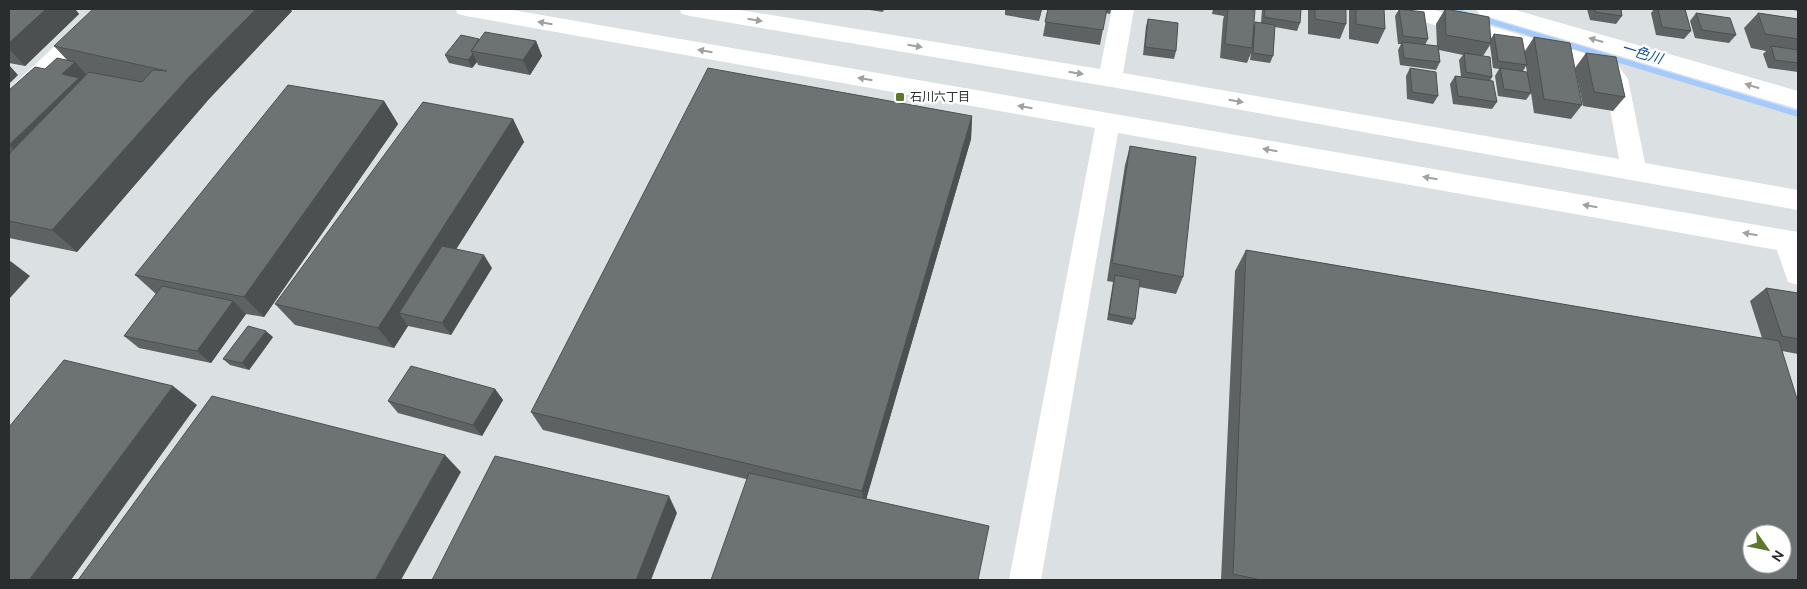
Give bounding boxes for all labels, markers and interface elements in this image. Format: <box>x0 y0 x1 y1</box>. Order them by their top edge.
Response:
one-way arrow <box>747 16 763 24</box>
one-way arrow <box>537 18 553 26</box>
one-way arrow <box>1588 35 1603 43</box>
water label: 一色川 <box>1620 39 1666 67</box>
one-way arrow <box>908 43 924 51</box>
one-way arrow <box>697 47 713 55</box>
one-way arrow <box>1068 69 1084 77</box>
one-way arrow <box>857 75 873 83</box>
one-way arrow <box>1744 82 1759 90</box>
place label: 石川六丁目 <box>910 90 970 103</box>
marker: 石川六丁目 <box>894 91 906 103</box>
one-way arrow <box>1228 97 1244 105</box>
one-way arrow <box>1017 103 1033 111</box>
one-way arrow <box>1262 146 1278 154</box>
one-way arrow <box>1422 174 1438 182</box>
one-way arrow <box>1582 202 1598 210</box>
one-way arrow <box>1742 230 1758 238</box>
north arrow <box>1742 524 1792 574</box>
text: N <box>1768 547 1787 565</box>

